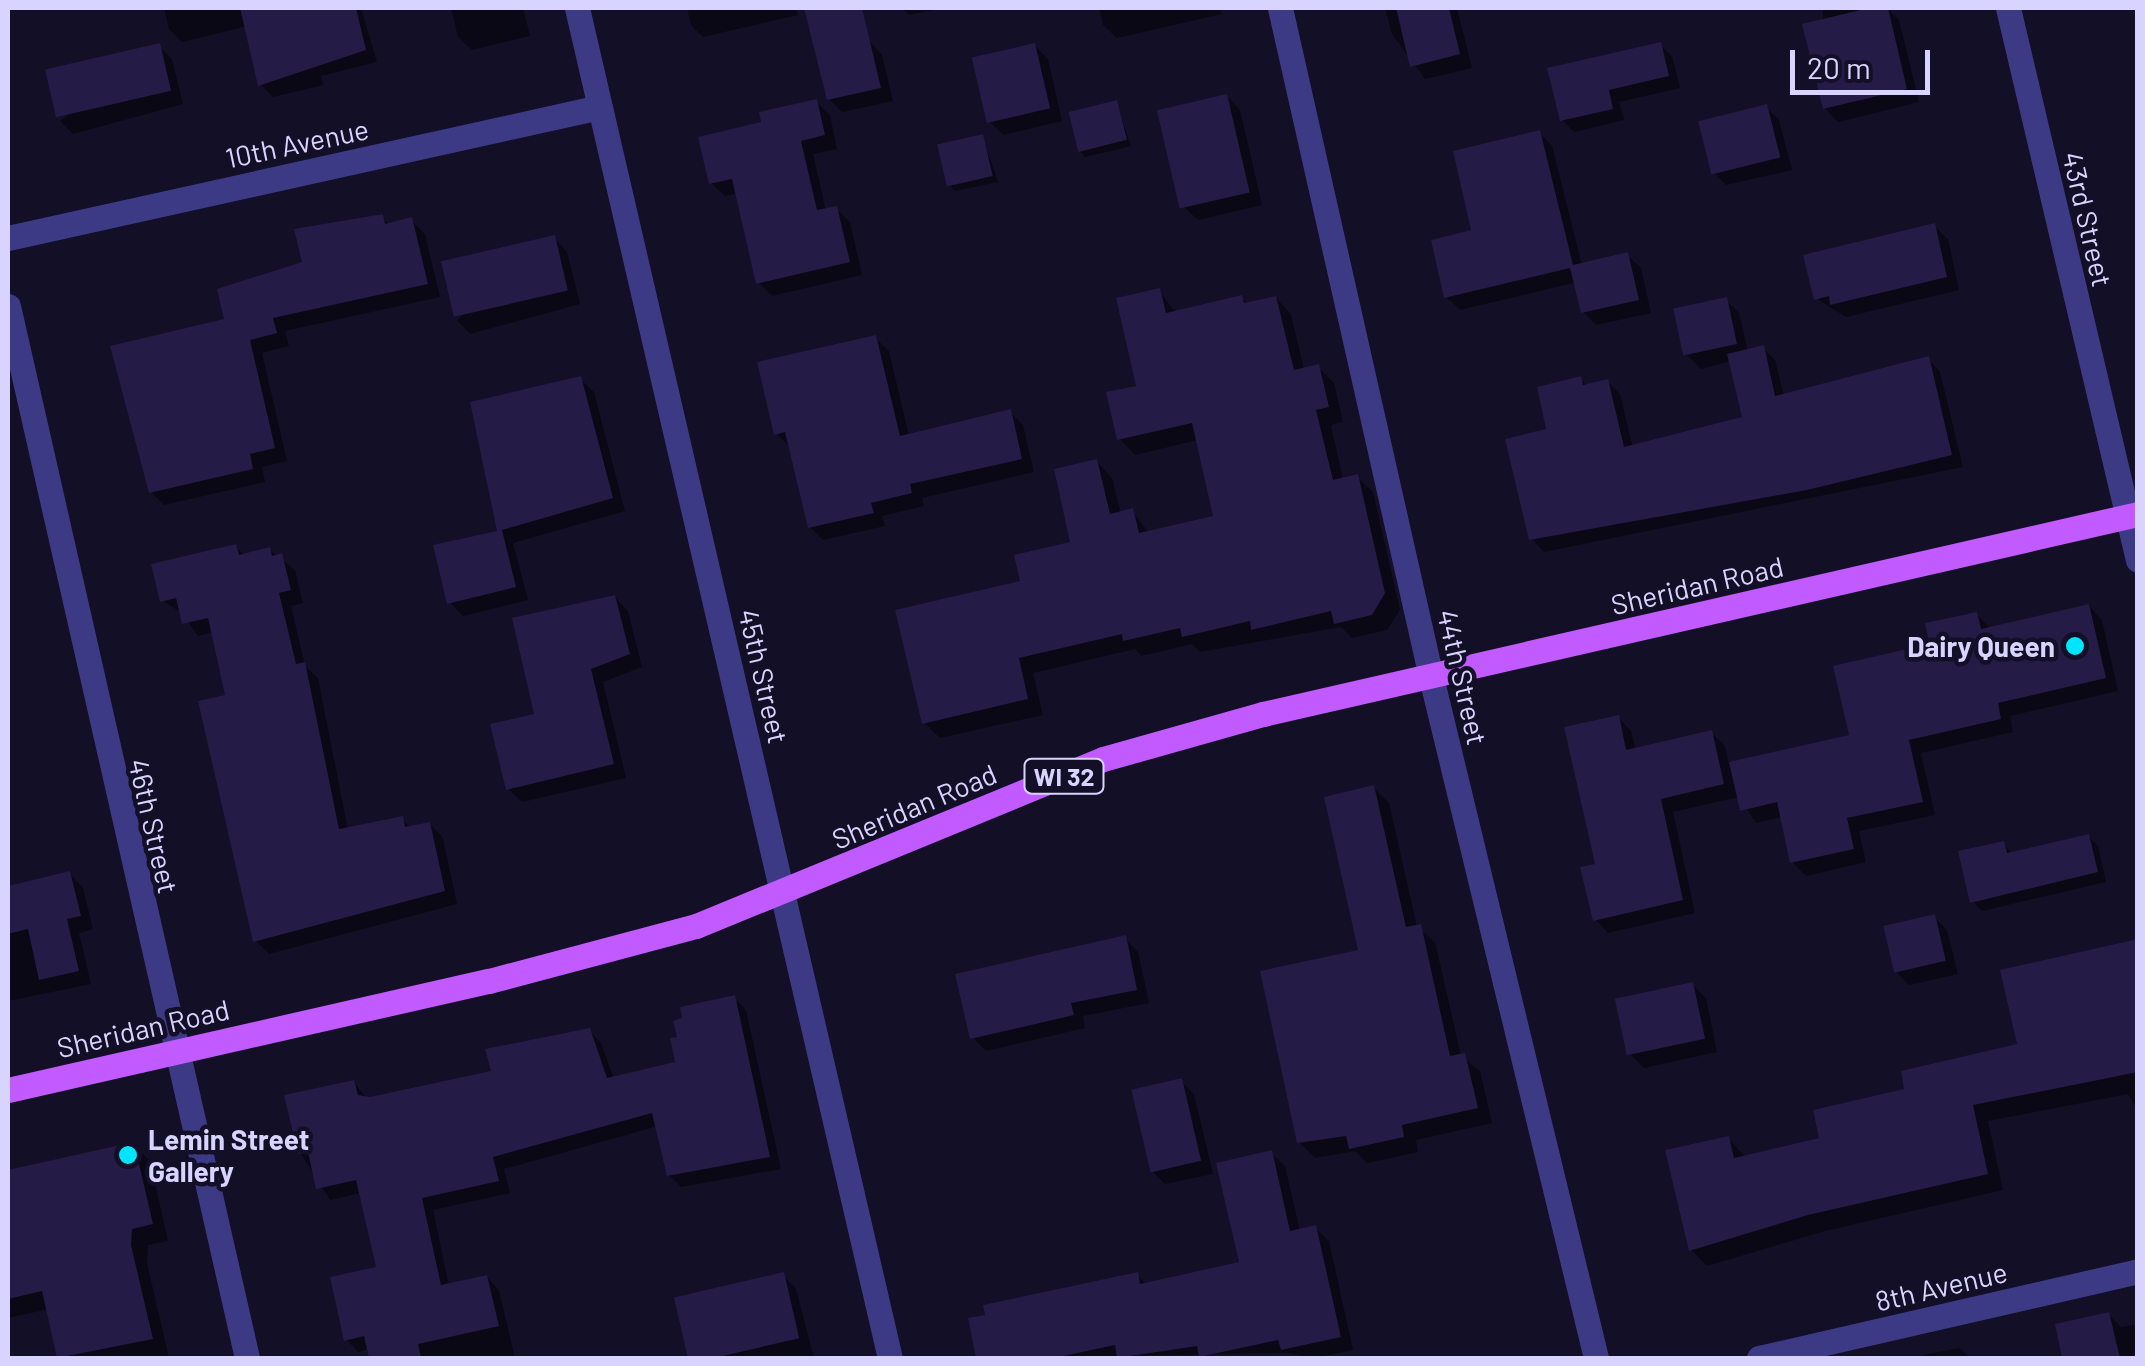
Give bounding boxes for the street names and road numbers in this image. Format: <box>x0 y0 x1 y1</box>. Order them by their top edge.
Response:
street label: 10th Avenue <box>222 111 372 175</box>
street label: 43rd Street <box>2056 148 2120 290</box>
street label: Sheridan Road <box>1608 549 1786 621</box>
street label: 45th Street <box>732 605 796 747</box>
street label: 44th Street <box>1431 606 1495 748</box>
street label: 46th Street <box>122 755 186 897</box>
street label: Sheridan Road <box>827 756 1001 856</box>
road number: WI 32 <box>1022 756 1106 796</box>
street label: Sheridan Road <box>54 992 232 1064</box>
street label: 8th Avenue <box>1872 1255 2010 1317</box>

